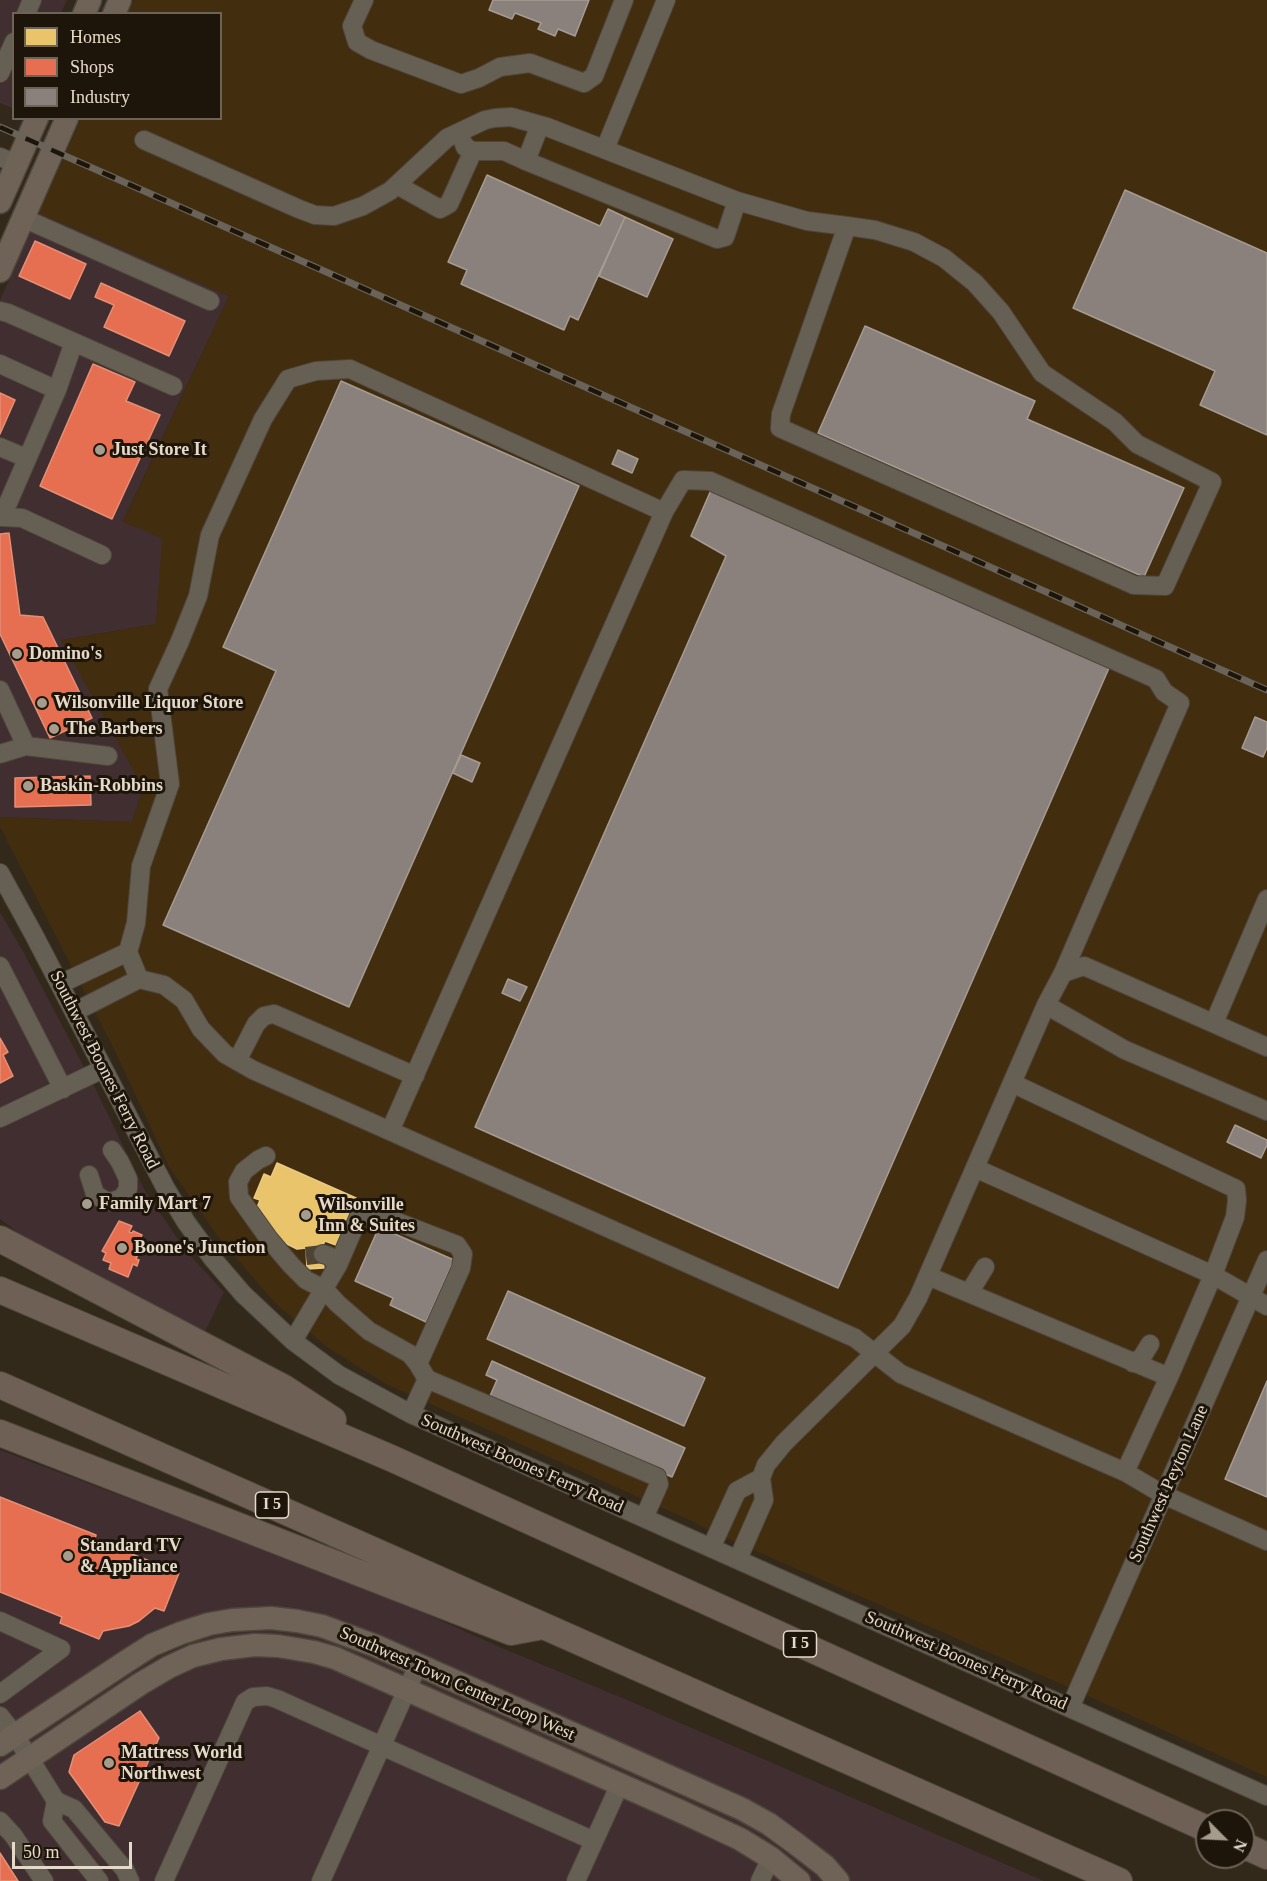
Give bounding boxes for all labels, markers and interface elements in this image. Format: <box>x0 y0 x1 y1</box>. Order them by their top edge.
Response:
legend <box>12 12 222 120</box>
text: Homes <box>70 27 121 47</box>
text: Shops <box>70 57 114 77</box>
text: Industry <box>70 87 130 107</box>
place label: Just Store It <box>112 439 207 461</box>
marker: Just Store It <box>93 443 107 457</box>
place label: Domino's <box>29 643 102 665</box>
marker: Domino's <box>10 647 24 661</box>
place label: Wilsonville Liquor Store <box>54 692 243 714</box>
marker: Wilsonville Liquor Store <box>35 696 49 710</box>
place label: The Barbers <box>66 718 162 740</box>
marker: The Barbers <box>47 722 61 736</box>
place label: Baskin-Robbins <box>40 775 163 797</box>
marker: Baskin-Robbins <box>21 779 35 793</box>
street label: Southwest Boones Ferry Road <box>45 967 163 1173</box>
place label: Family Mart 7 <box>99 1193 211 1215</box>
place label: Wilsonville Inn & Suites <box>318 1194 415 1236</box>
marker: Family Mart 7 <box>80 1197 94 1211</box>
marker: Wilsonville Inn & Suites <box>299 1208 313 1222</box>
place label: Boone's Junction <box>134 1237 266 1259</box>
marker: Boone's Junction <box>115 1241 129 1255</box>
street label: Southwest Peyton Lane <box>1125 1402 1213 1566</box>
street label: Southwest Boones Ferry Road <box>417 1409 627 1519</box>
road number: I 5 <box>256 1492 288 1518</box>
place label: Standard TV & Appliance <box>80 1535 182 1578</box>
marker: Standard TV & Appliance <box>61 1549 75 1563</box>
street label: Southwest Boones Ferry Road <box>861 1606 1071 1716</box>
street label: Southwest Town Center Loop West <box>336 1622 578 1746</box>
road number: I 5 <box>784 1631 816 1657</box>
place label: Mattress World Northwest <box>121 1742 242 1784</box>
marker: Mattress World Northwest <box>102 1756 116 1770</box>
north arrow <box>1195 1809 1255 1869</box>
scale bar <box>15 1830 135 1868</box>
text: N <box>1230 1837 1250 1854</box>
text: 50 m <box>23 1842 60 1862</box>

